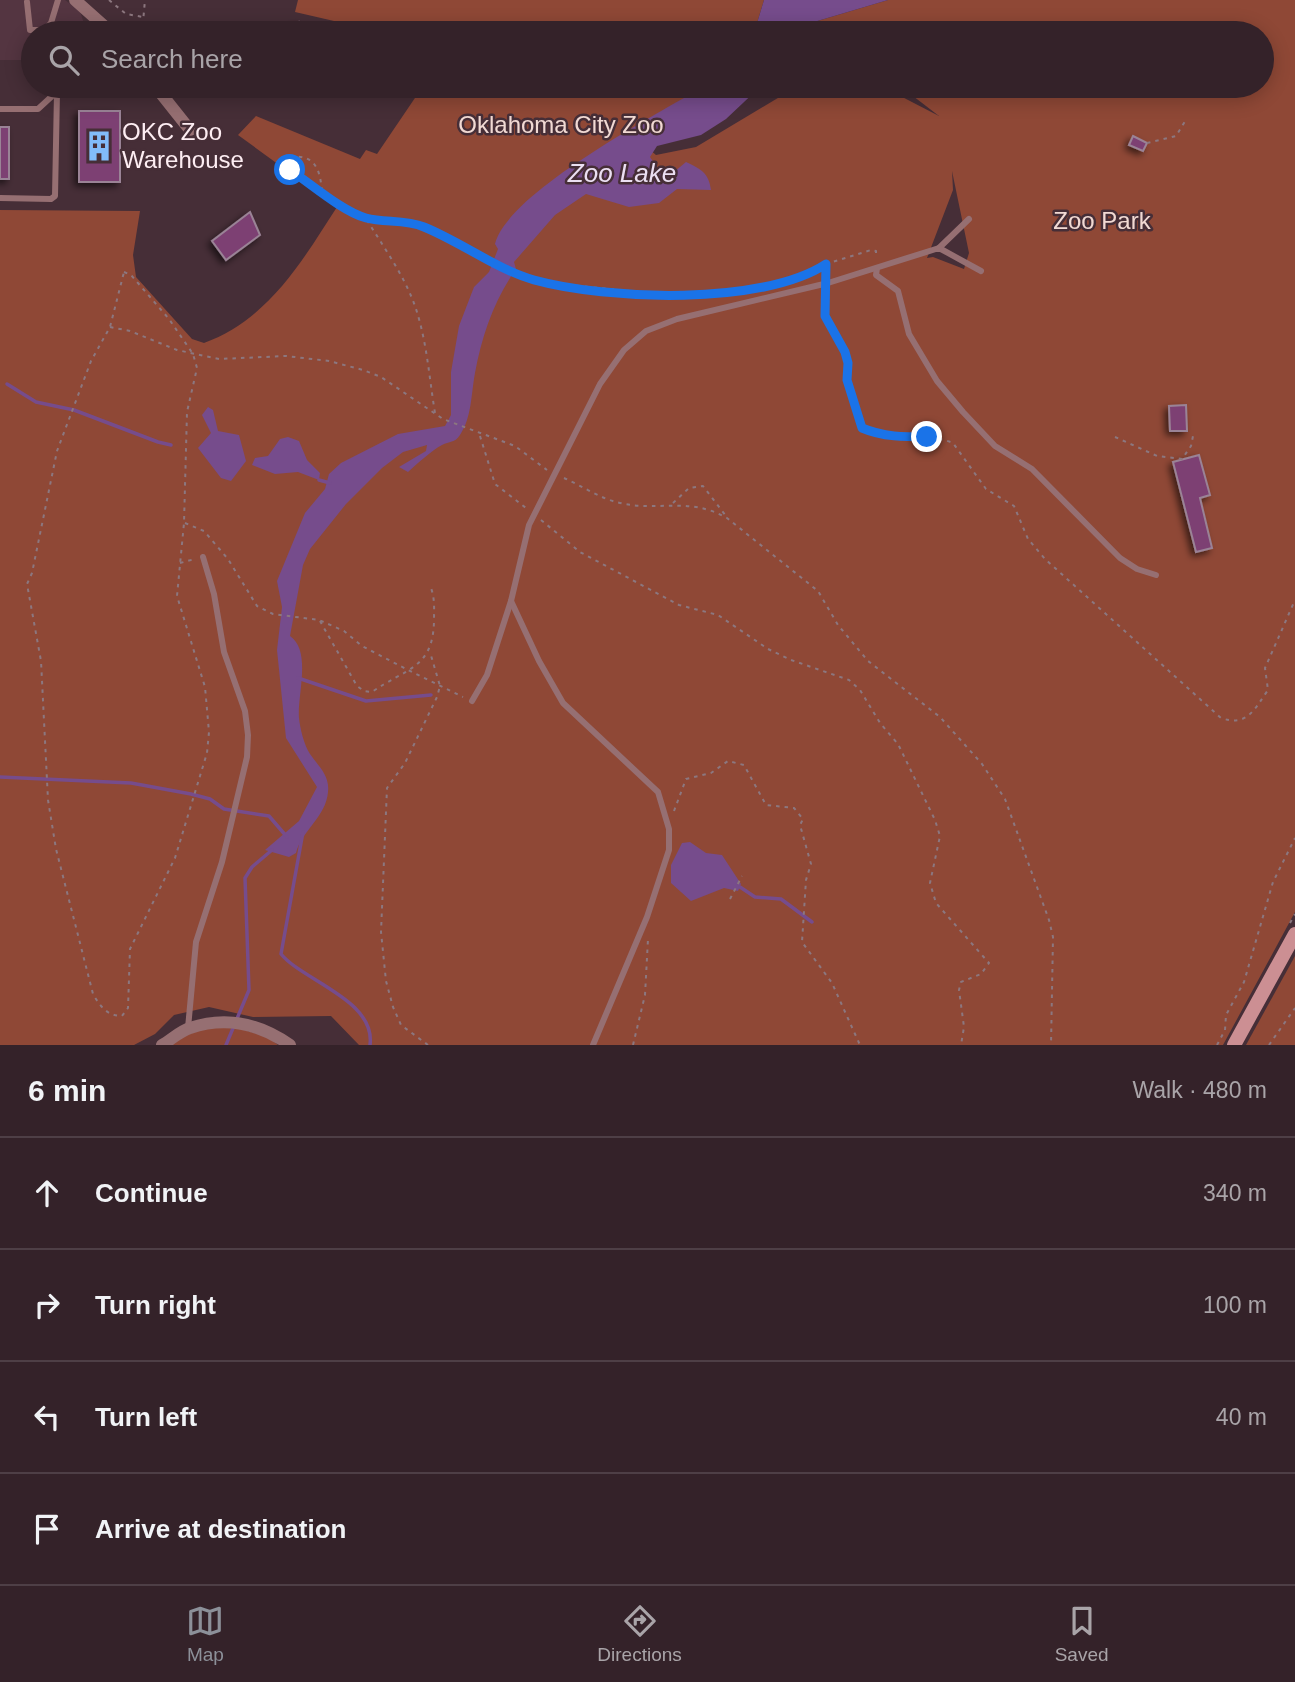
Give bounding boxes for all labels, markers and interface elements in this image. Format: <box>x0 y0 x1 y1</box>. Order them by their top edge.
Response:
search box <box>21 21 1274 98</box>
icon: search <box>45 41 83 79</box>
text: Search here <box>101 44 243 74</box>
park label: Oklahoma City Zoo <box>458 111 664 138</box>
place label: OKC Zoo Warehouse <box>122 118 244 173</box>
building icon: OKC Zoo Warehouse <box>82 129 116 163</box>
route start <box>274 154 305 185</box>
water label: Zoo Lake <box>567 158 676 188</box>
park label: Zoo Park <box>1053 207 1152 234</box>
route end <box>911 421 942 452</box>
text: 6 min <box>28 1074 106 1107</box>
text: Walk · 480 m <box>1132 1077 1267 1103</box>
icon: ahead <box>28 1174 66 1212</box>
text: Continue <box>95 1178 208 1208</box>
text: 340 m <box>1203 1180 1267 1206</box>
icon: right <box>28 1286 66 1324</box>
text: Turn right <box>95 1290 216 1320</box>
text: 100 m <box>1203 1292 1267 1318</box>
icon: left <box>28 1398 66 1436</box>
text: Turn left <box>95 1402 197 1432</box>
text: 40 m <box>1216 1404 1267 1430</box>
icon: arrive <box>28 1510 66 1548</box>
text: Arrive at destination <box>95 1514 346 1544</box>
tab: Map <box>186 1602 224 1666</box>
tab: Directions <box>597 1602 682 1666</box>
tab: Saved <box>1055 1602 1109 1666</box>

